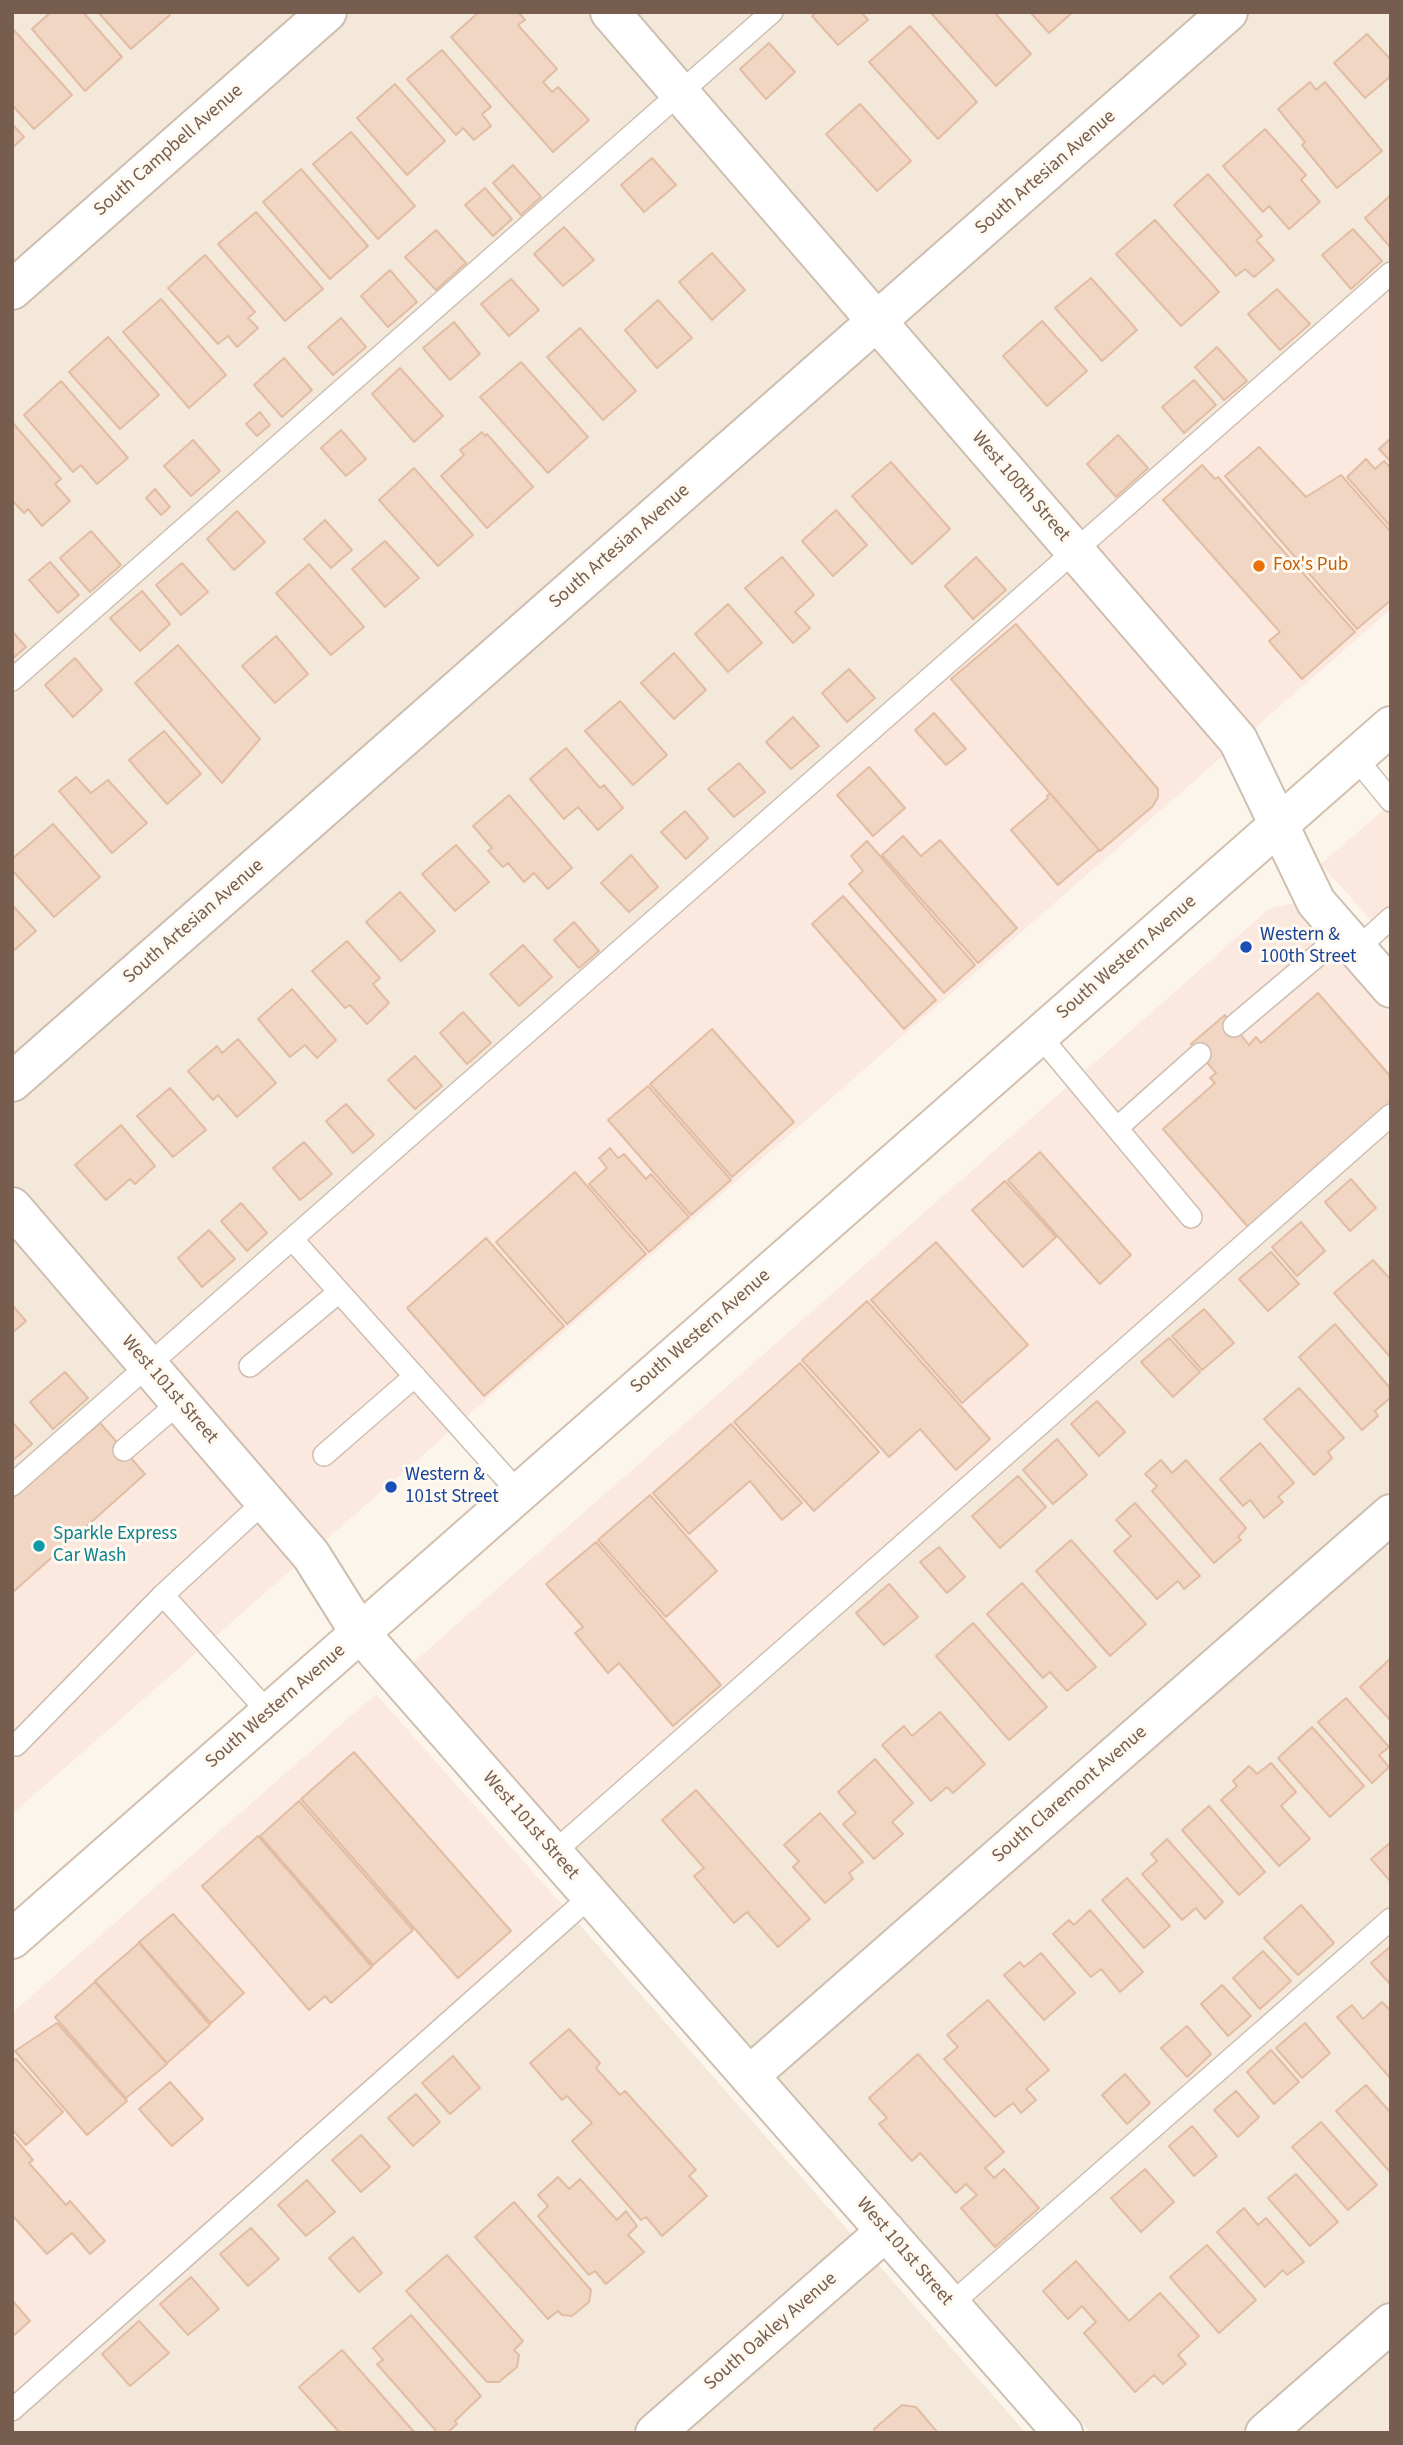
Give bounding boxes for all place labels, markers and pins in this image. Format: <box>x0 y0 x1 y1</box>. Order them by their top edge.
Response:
place label: Fox's Pub <box>1273 555 1348 577</box>
marker: Fox's Pub <box>1251 558 1267 574</box>
place label: Western & 100th Street <box>1260 925 1356 969</box>
marker: Western & 100th Street <box>1238 939 1254 955</box>
place label: Western & 101st Street <box>405 1465 499 1509</box>
marker: Western & 101st Street <box>383 1479 399 1495</box>
place label: Sparkle Express Car Wash <box>53 1524 177 1568</box>
marker: Sparkle Express Car Wash <box>31 1538 47 1554</box>

